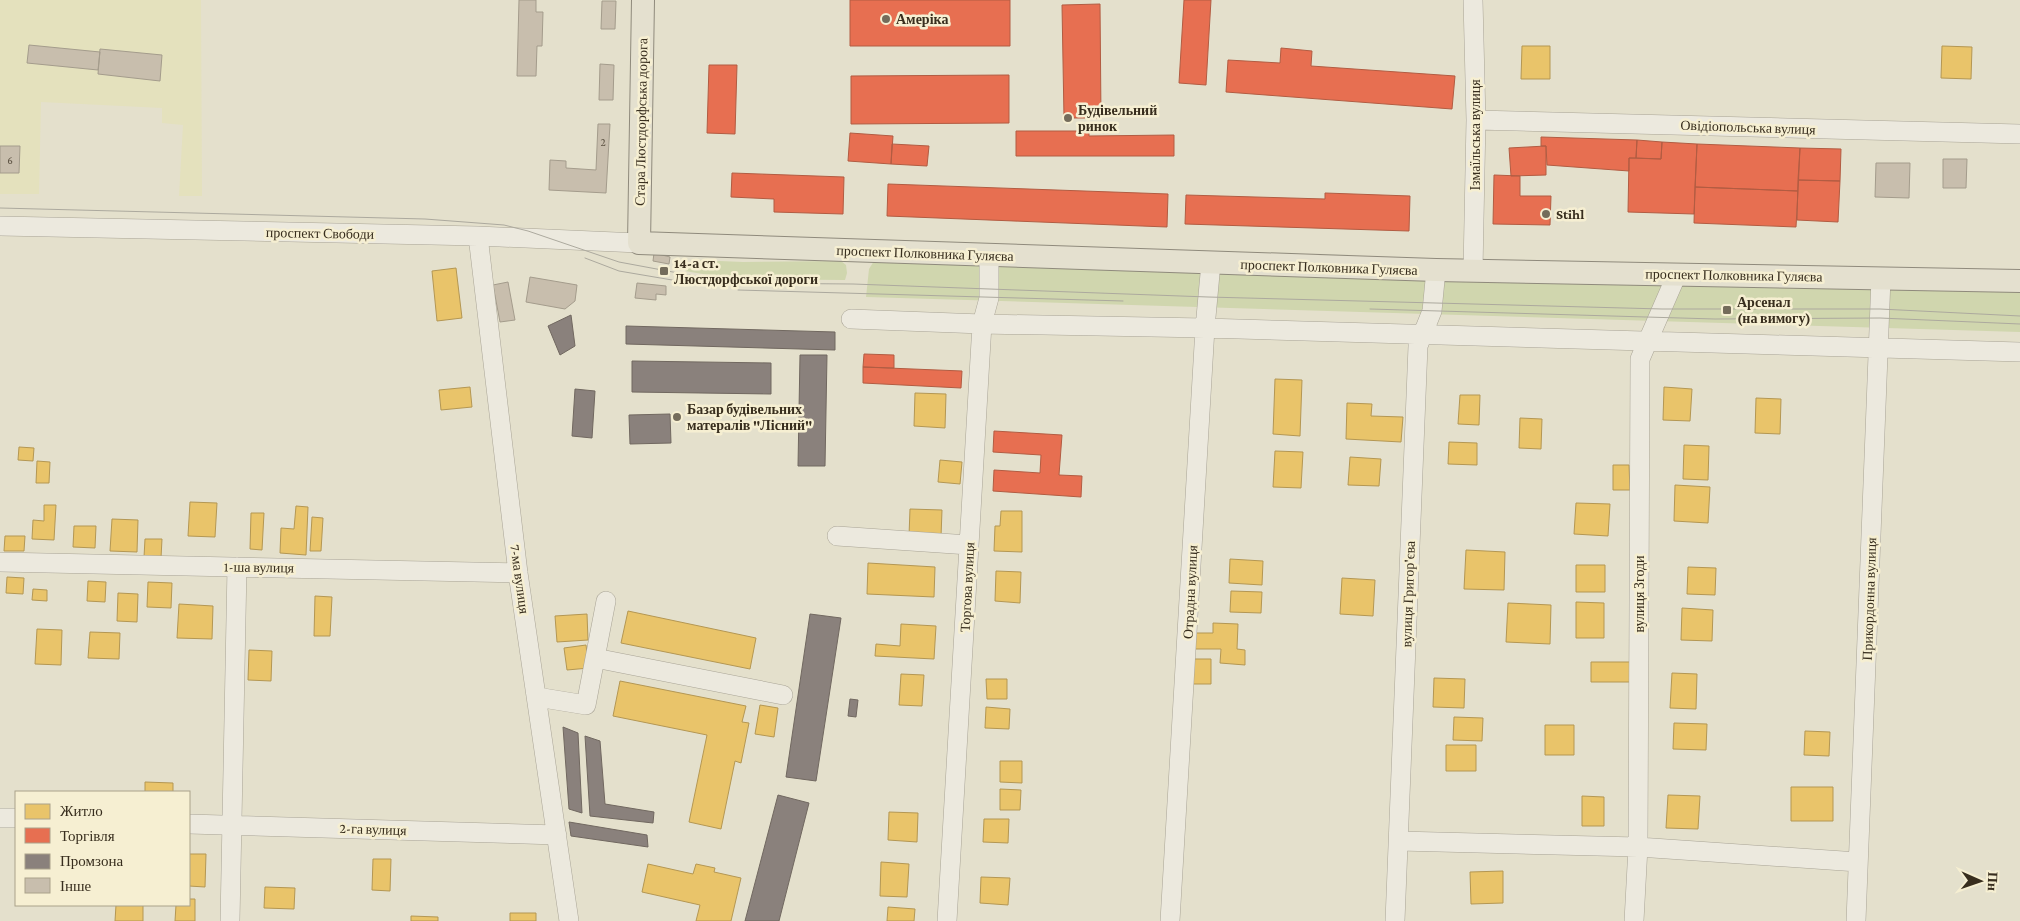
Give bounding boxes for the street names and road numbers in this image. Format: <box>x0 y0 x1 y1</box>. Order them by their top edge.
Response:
street label: Стара Люстдорфська дорога <box>632 37 650 206</box>
street label: Ізмаїльська вулиця <box>1467 79 1483 191</box>
street label: Овідіопольська вулиця <box>1680 117 1816 137</box>
street label: проспект Свободи <box>266 224 375 242</box>
street label: проспект Полковника Гуляєва <box>836 242 1015 264</box>
street label: проспект Полковника Гуляєва <box>1240 256 1419 278</box>
street label: проспект Полковника Гуляєва <box>1645 265 1823 285</box>
street label: Прикордонна вулиця <box>1859 537 1879 661</box>
street label: вулиця Григор'єва <box>1398 540 1418 647</box>
street label: Торгова вулиця <box>957 541 977 632</box>
street label: 7-ма вулиця <box>507 543 533 615</box>
street label: Отрадна вулиця <box>1180 544 1200 639</box>
street label: вулиця Згоди <box>1631 555 1647 633</box>
street label: 1-ша вулиця <box>224 558 295 576</box>
street label: 2-га вулиця <box>339 820 407 838</box>

